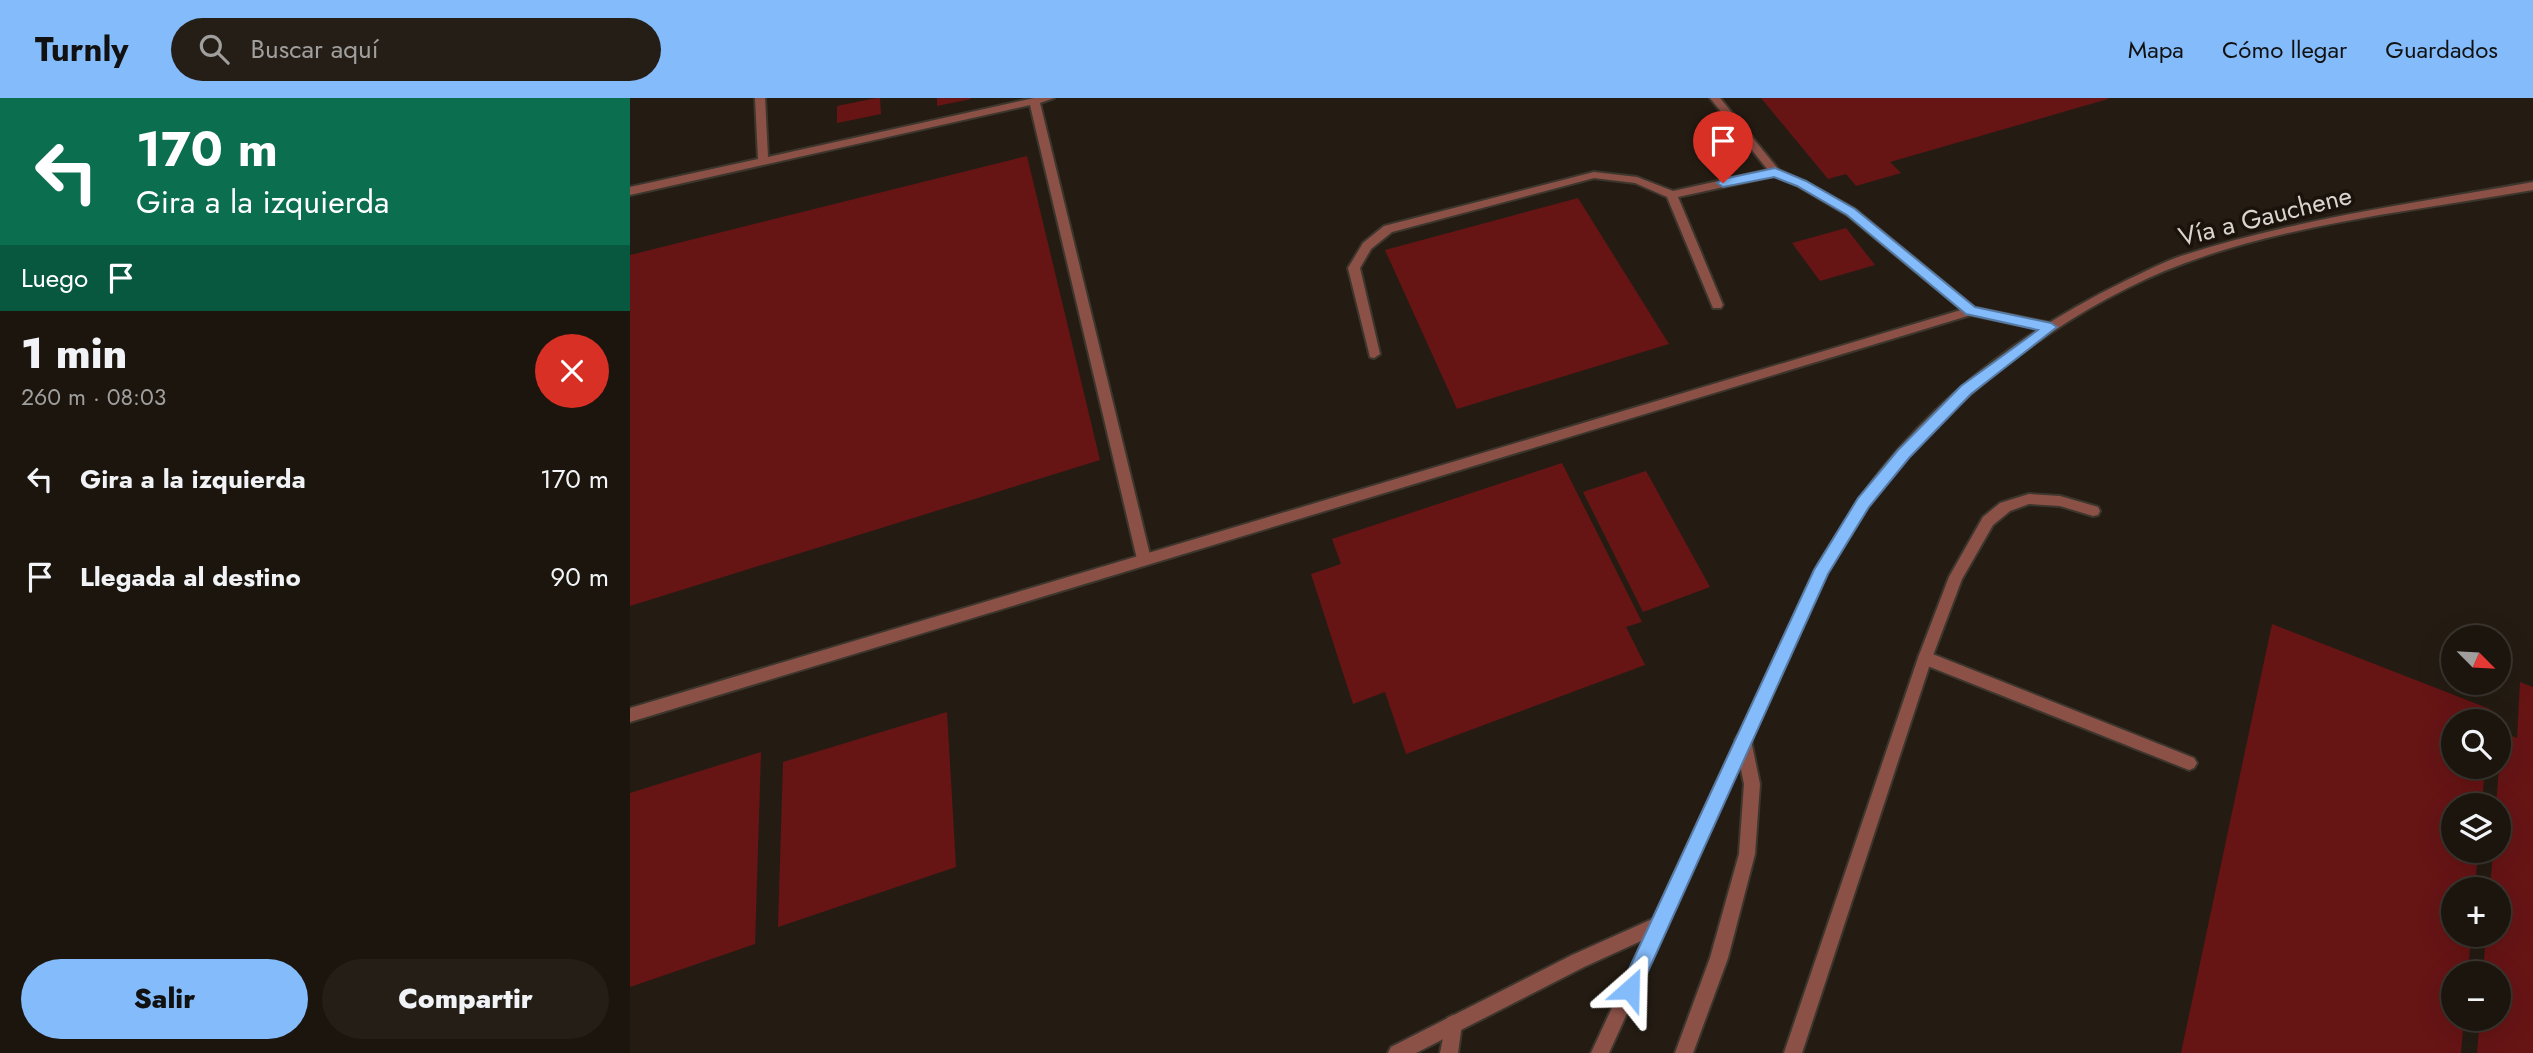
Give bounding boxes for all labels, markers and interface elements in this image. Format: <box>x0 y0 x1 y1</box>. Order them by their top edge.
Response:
search box <box>171 18 661 81</box>
text: Turnly <box>35 26 129 73</box>
icon: search <box>195 30 233 68</box>
text: Buscar aquí <box>251 30 379 68</box>
text: Mapa <box>2128 32 2184 67</box>
text: Cómo llegar <box>2222 32 2347 67</box>
text: Guardados <box>2385 32 2498 67</box>
pin <box>1693 111 1753 183</box>
text: 170 m <box>136 114 278 184</box>
icon: arrive <box>1704 122 1742 160</box>
icon: left <box>21 126 112 217</box>
street label: Vía a Gauchene <box>2174 176 2356 256</box>
text: Gira a la izquierda <box>136 179 389 225</box>
text: Luego <box>21 259 88 297</box>
icon: arrive <box>102 259 140 297</box>
text: 1 min <box>21 323 127 384</box>
button: close <box>535 334 609 408</box>
text: 260 m · 08:03 <box>21 380 166 414</box>
icon: left <box>21 460 59 498</box>
text: Gira a la izquierda <box>80 460 306 498</box>
text: 170 m <box>540 460 609 498</box>
icon: arrive <box>21 558 59 596</box>
text: Llegada al destino <box>80 558 301 596</box>
text: 90 m <box>550 558 609 596</box>
north arrow <box>2441 625 2511 695</box>
map controls <box>2441 625 2511 1031</box>
button: search <box>2441 709 2511 779</box>
button: layers <box>2441 793 2511 863</box>
button: + <box>2441 877 2511 947</box>
position arrow <box>1593 952 1667 1026</box>
button: Salir <box>21 959 308 1039</box>
button: Compartir <box>322 959 609 1039</box>
button: − <box>2441 961 2511 1031</box>

